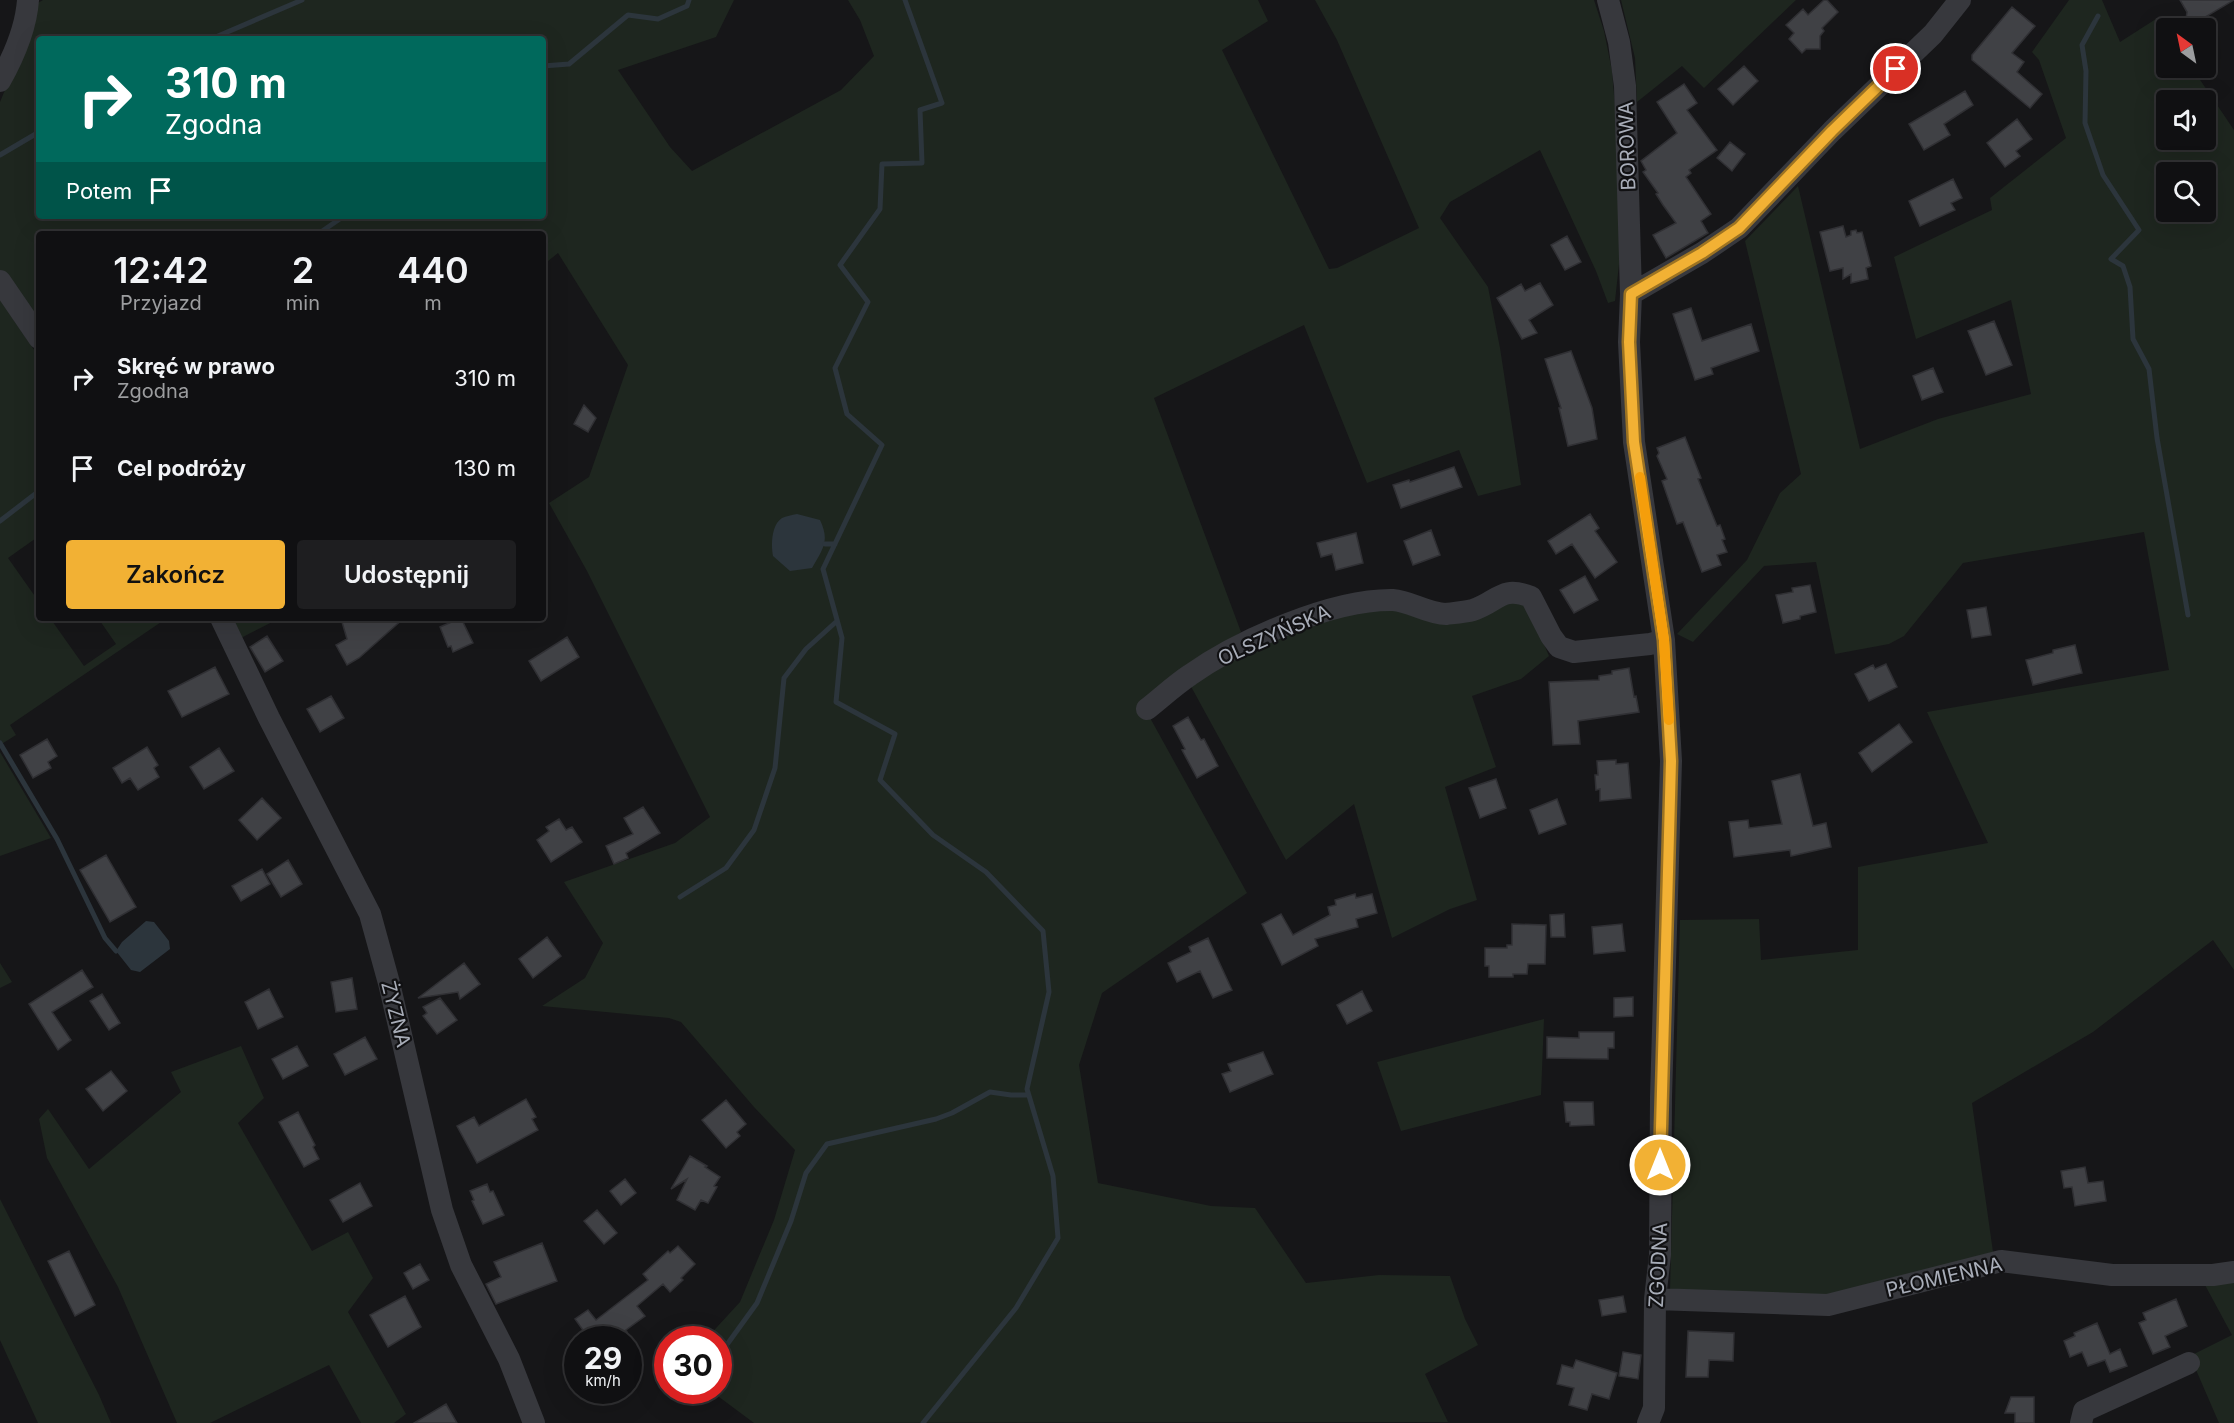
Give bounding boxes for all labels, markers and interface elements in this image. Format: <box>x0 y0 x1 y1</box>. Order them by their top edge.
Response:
north arrow <box>2156 18 2216 78</box>
map controls <box>2156 18 2216 222</box>
pin <box>1870 43 1921 94</box>
icon: arrive <box>1879 52 1912 85</box>
text: 310 m <box>165 57 287 108</box>
icon: right <box>66 60 144 138</box>
button: sound <box>2156 90 2216 150</box>
street label: BOROWA <box>1613 101 1641 191</box>
text: Zgodna <box>165 108 262 141</box>
button: search <box>2156 162 2216 222</box>
icon: arrive <box>144 174 177 207</box>
text: Potem <box>66 178 132 204</box>
text: 12:42 <box>113 248 209 292</box>
text: 2 <box>292 248 314 292</box>
text: 440 <box>397 248 469 292</box>
text: Przyjazd <box>120 291 202 315</box>
text: min <box>286 291 320 315</box>
text: m <box>424 291 442 315</box>
text: Skręć w prawo <box>117 353 275 379</box>
icon: right <box>66 362 99 395</box>
text: 310 m <box>454 365 516 391</box>
text: Zgodna <box>117 379 189 403</box>
icon: arrive <box>66 452 99 485</box>
text: Cel podróży <box>117 455 246 481</box>
text: 130 m <box>454 455 516 481</box>
button: Zakończ <box>66 540 285 609</box>
button: Udostępnij <box>297 540 516 609</box>
street label: OLSZYŃSKA <box>1214 598 1334 671</box>
street label: ŻYZNA <box>376 978 417 1050</box>
position arrow <box>1628 1133 1692 1197</box>
street label: ZGODNA <box>1644 1222 1672 1308</box>
street label: PŁOMIENNA <box>1883 1252 2005 1302</box>
speed limit sign: 30 <box>654 1326 732 1404</box>
text: 29 <box>584 1340 622 1376</box>
text: km/h <box>585 1371 621 1390</box>

